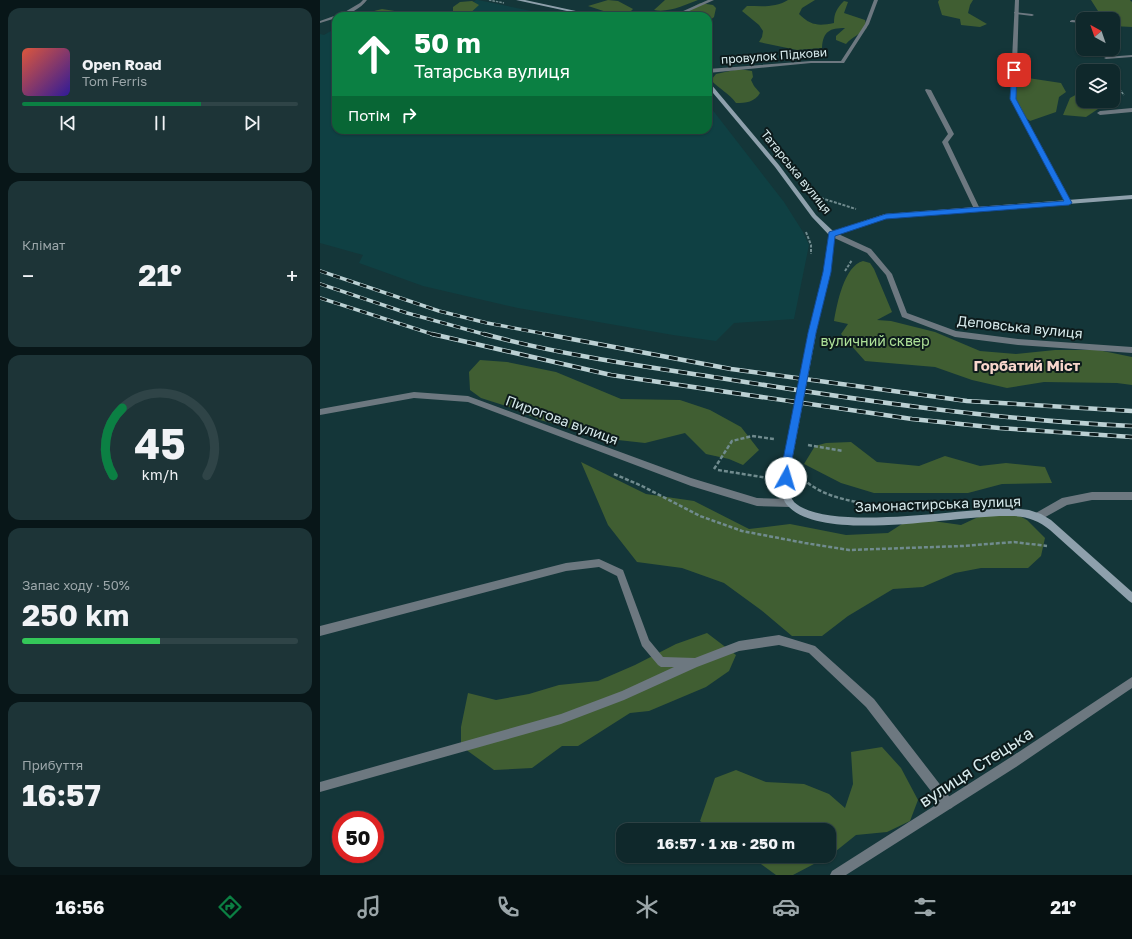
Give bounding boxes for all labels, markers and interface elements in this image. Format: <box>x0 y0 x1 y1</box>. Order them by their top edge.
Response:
north arrow <box>1076 12 1120 56</box>
map controls <box>1076 12 1120 108</box>
text: 50 m <box>414 26 481 59</box>
icon: ahead <box>348 28 400 80</box>
street label: провулок Підкови <box>720 44 828 67</box>
pin <box>997 53 1031 87</box>
text: Open Road <box>82 55 162 73</box>
icon: arrive <box>1003 59 1025 81</box>
text: Татарська вулиця <box>414 60 570 82</box>
button: layers <box>1076 64 1120 108</box>
text: Tom Ferris <box>82 73 147 89</box>
icon: right <box>398 104 420 126</box>
text: Потім <box>348 106 390 124</box>
icon: previous <box>57 112 79 134</box>
icon: pause <box>149 112 171 134</box>
icon: next <box>241 112 263 134</box>
street label: Татарська вулиця <box>758 127 835 217</box>
text: Клімат <box>22 237 65 253</box>
text: 21° <box>138 257 182 293</box>
text: − <box>22 262 34 289</box>
text: + <box>286 262 298 289</box>
street label: Деповська вулиця <box>957 311 1084 342</box>
park label: вуличний сквер <box>820 332 930 349</box>
district label: Горбатий Міст <box>974 356 1081 374</box>
street label: Пирогова вулиця <box>503 391 621 448</box>
text: 45 <box>134 417 186 467</box>
position arrow <box>765 457 807 499</box>
text: km/h <box>142 465 178 482</box>
street label: Замонастирська вулиця <box>855 492 1021 515</box>
text: Запас ходу · 50% <box>22 577 130 593</box>
text: 250 km <box>22 597 129 633</box>
street label: вулиця Стецька <box>915 722 1037 811</box>
text: Прибуття <box>22 757 83 773</box>
text: 16:57 <box>22 777 101 813</box>
speed limit sign: 50 <box>332 811 384 863</box>
text: 16:57 · 1 хв · 250 m <box>657 834 795 852</box>
icon: directions <box>216 893 244 921</box>
icon: music <box>355 893 383 921</box>
icon: phone <box>494 893 522 921</box>
icon: climate <box>633 893 661 921</box>
icon: car <box>772 893 800 921</box>
icon: filters <box>911 893 939 921</box>
text: 16:56 <box>56 896 104 918</box>
text: 21° <box>1050 896 1076 918</box>

